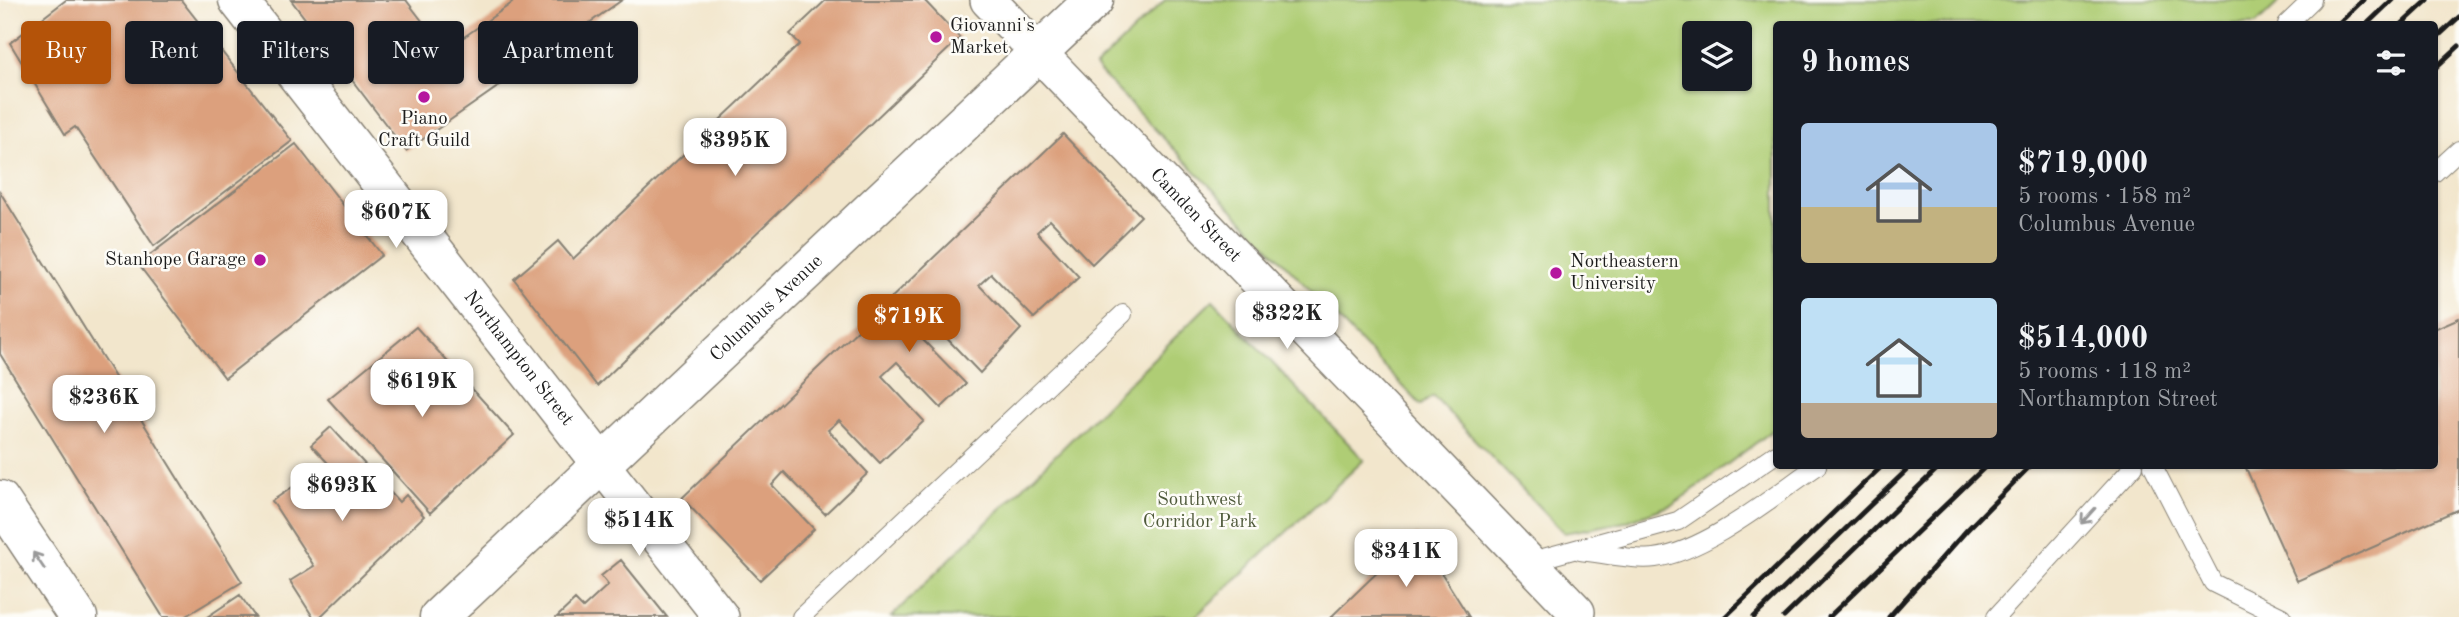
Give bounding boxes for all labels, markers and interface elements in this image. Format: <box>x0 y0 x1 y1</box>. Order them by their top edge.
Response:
place label: Giovanni's Market <box>950 17 1035 58</box>
chip: Buy <box>21 21 111 84</box>
chip: Rent <box>125 21 223 84</box>
chip: Filters <box>237 21 354 84</box>
chip: New <box>368 21 464 84</box>
chip: Apartment <box>478 21 638 84</box>
map controls <box>1682 21 1752 91</box>
button: layers <box>1682 21 1752 91</box>
marker: Giovanni's Market <box>928 29 944 45</box>
icon: filters <box>2372 44 2410 82</box>
text: 9 homes <box>1801 48 1910 78</box>
marker: Piano Craft Guild <box>416 89 432 105</box>
place label: Piano Craft Guild <box>378 110 470 151</box>
pin: $395K <box>686 118 784 178</box>
text: $395K <box>699 129 771 152</box>
text: $719,000 <box>2018 149 2148 179</box>
icon: home <box>1857 151 1941 235</box>
street label: Camden Street <box>1146 165 1244 266</box>
text: 5 rooms · 158 m² <box>2018 185 2191 208</box>
pin: $607K <box>347 190 445 250</box>
text: $607K <box>360 201 432 224</box>
text: Columbus Avenue <box>2018 213 2195 236</box>
place label: Stanhope Garage <box>105 251 246 270</box>
street label: Columbus Avenue <box>707 251 826 366</box>
marker: Stanhope Garage <box>252 252 268 268</box>
place label: Northeastern University <box>1570 253 1679 294</box>
marker: Northeastern University <box>1548 265 1564 281</box>
street label: Northampton Street <box>460 287 577 429</box>
pin: $322K <box>1238 292 1336 351</box>
pin: $719K <box>860 294 958 354</box>
text: $322K <box>1251 302 1323 325</box>
text: $719K <box>873 305 945 328</box>
text: $514,000 <box>2018 324 2148 354</box>
icon: home <box>1857 326 1941 410</box>
pin: $619K <box>373 360 471 419</box>
text: 5 rooms · 118 m² <box>2018 360 2191 383</box>
text: $619K <box>386 370 458 393</box>
pin: $236K <box>55 376 153 435</box>
text: $236K <box>68 386 140 409</box>
text: Northampton Street <box>2018 388 2218 411</box>
pin: $693K <box>293 463 391 523</box>
text: $693K <box>306 474 378 497</box>
park label: Southwest Corridor Park <box>1143 491 1257 532</box>
pin: $514K <box>590 498 688 558</box>
one-way arrow <box>2080 507 2096 525</box>
text: $514K <box>603 509 675 532</box>
pin: $341K <box>1357 530 1455 589</box>
text: $341K <box>1370 540 1442 563</box>
one-way arrow <box>32 552 46 571</box>

